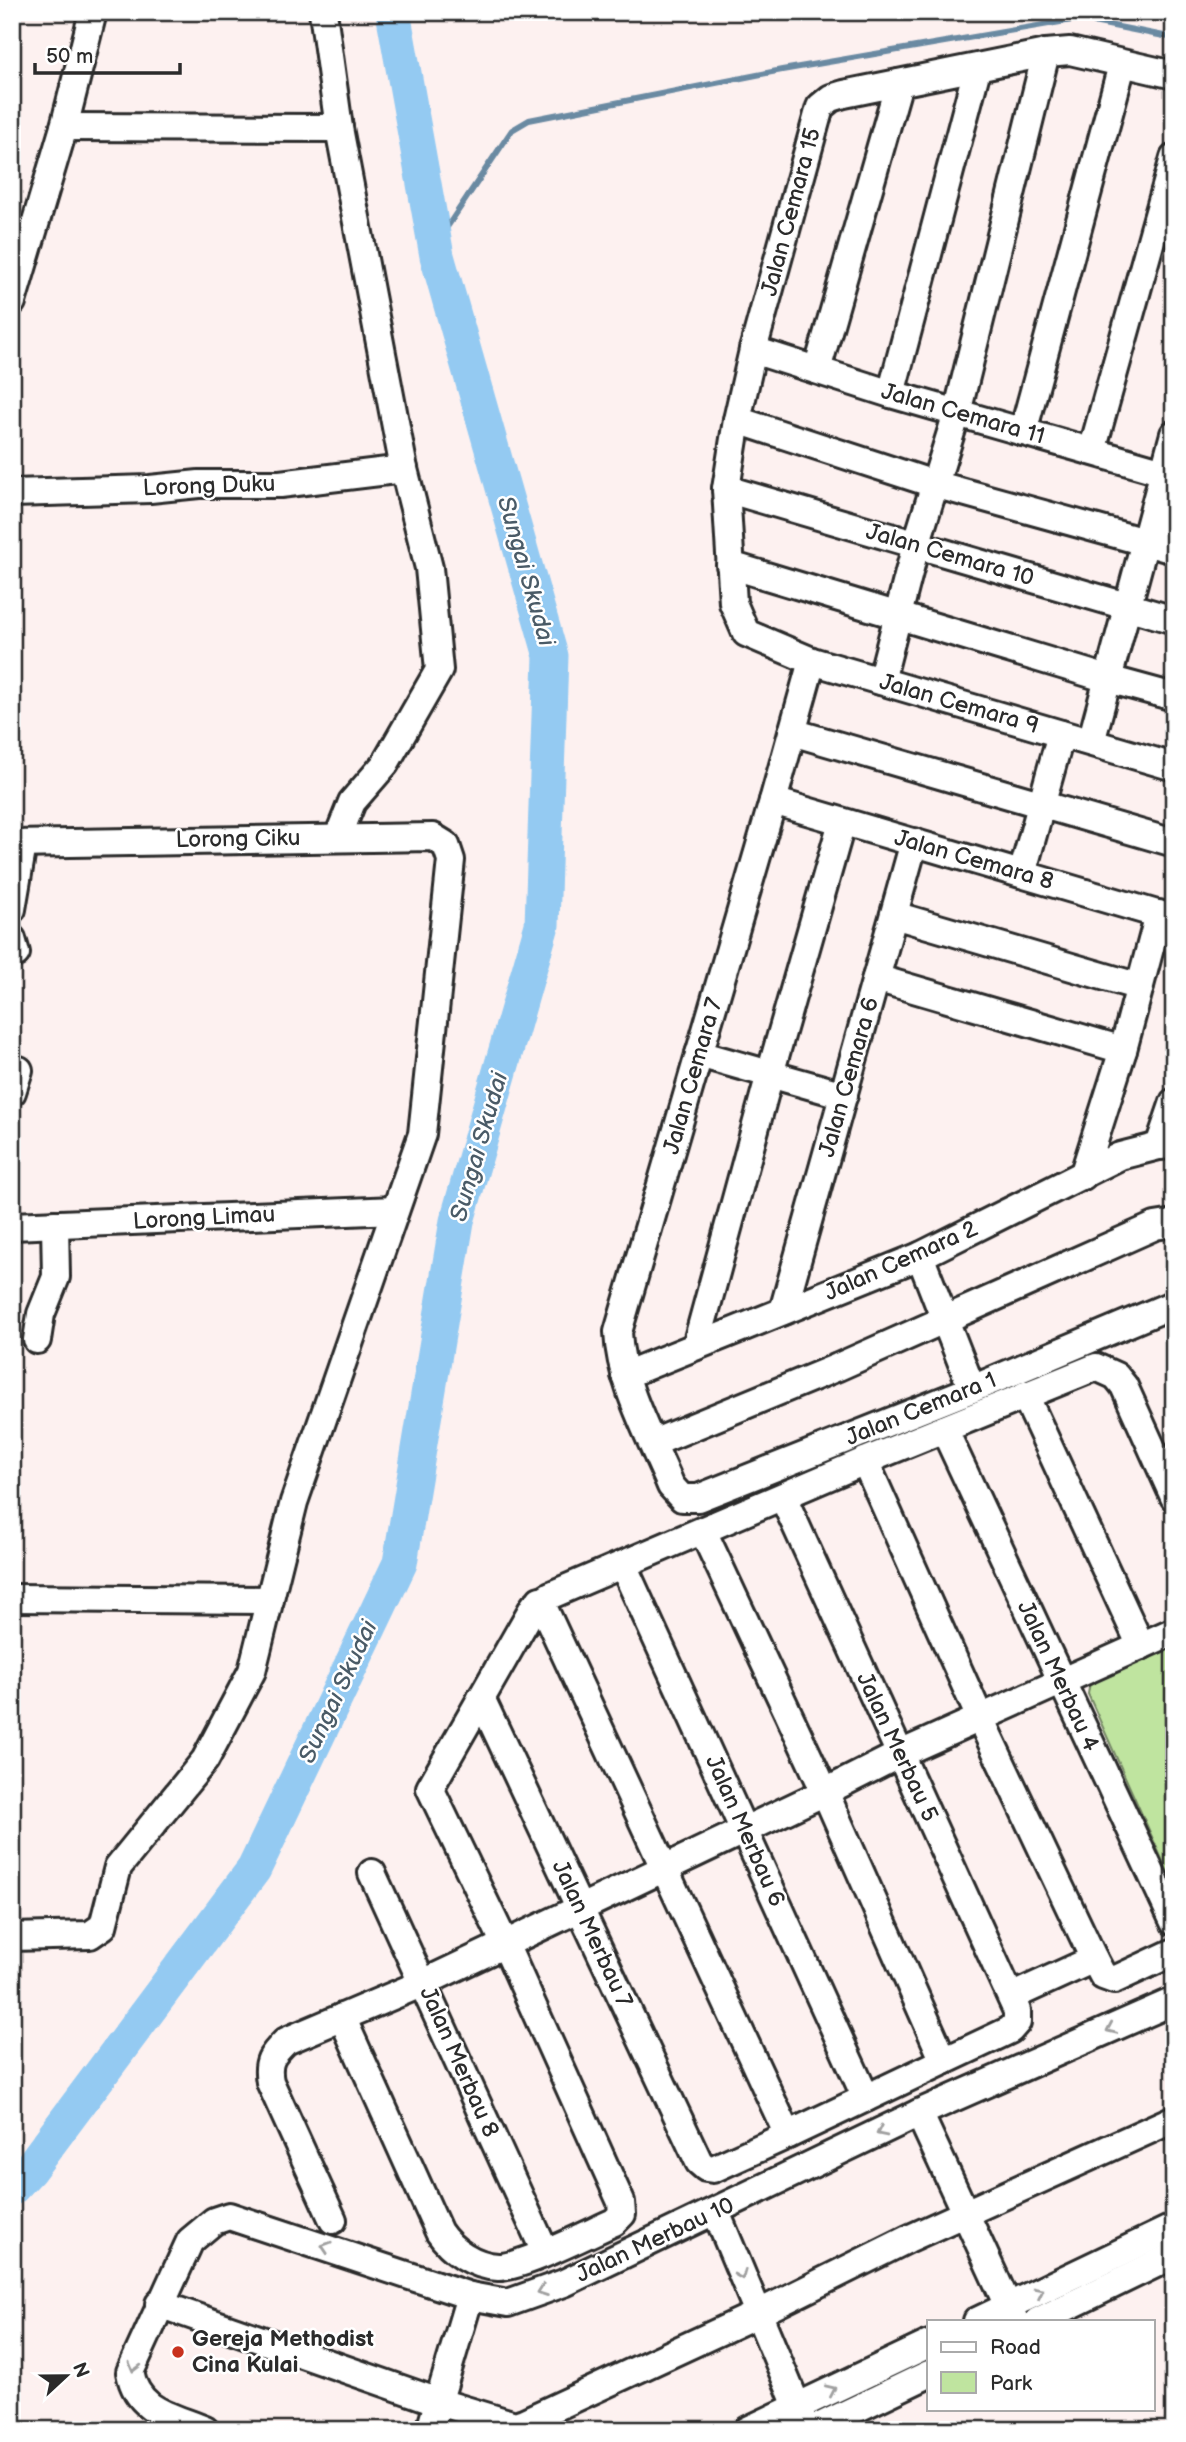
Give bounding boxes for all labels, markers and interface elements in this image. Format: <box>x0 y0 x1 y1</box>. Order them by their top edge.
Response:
scale bar <box>35 32 180 76</box>
text: 50 m <box>46 44 93 69</box>
street label: Jalan Cemara 15 <box>755 125 827 299</box>
street label: Jalan Cemara 11 <box>878 377 1048 451</box>
street label: Lorong Duku <box>142 470 276 502</box>
water label: Sungai Skudai <box>491 493 562 651</box>
street label: Jalan Cemara 10 <box>863 518 1037 592</box>
street label: Jalan Cemara 9 <box>876 668 1042 740</box>
street label: Lorong Ciku <box>175 824 301 854</box>
street label: Jalan Cemara 8 <box>891 824 1057 896</box>
street label: Jalan Cemara 7 <box>657 994 729 1157</box>
street label: Jalan Cemara 6 <box>813 994 885 1160</box>
water label: Sungai Skudai <box>444 1067 515 1225</box>
street label: Lorong Limau <box>132 1200 276 1236</box>
street label: Jalan Cemara 2 <box>820 1215 982 1307</box>
street label: Jalan Cemara 1 <box>842 1366 1000 1452</box>
street label: Jalan Merbau 4 <box>1011 1596 1105 1756</box>
water label: Sungai Skudai <box>292 1615 384 1768</box>
street label: Jalan Merbau 5 <box>850 1668 944 1826</box>
street label: Jalan Merbau 6 <box>699 1751 791 1911</box>
street label: Jalan Merbau 7 <box>546 1856 639 2013</box>
street label: Jalan Merbau 8 <box>413 1982 505 2142</box>
one-way arrow <box>1106 2021 1119 2035</box>
one-way arrow <box>876 2123 888 2137</box>
street label: Jalan Merbau 10 <box>572 2191 738 2289</box>
one-way arrow <box>320 2241 332 2255</box>
one-way arrow <box>733 2268 747 2281</box>
one-way arrow <box>537 2282 549 2296</box>
one-way arrow <box>1031 2286 1044 2300</box>
legend <box>927 2320 1154 2410</box>
place label: Gereja Methodist Cina Kulai <box>192 2325 374 2379</box>
text: Road <box>990 2335 1041 2360</box>
north arrow <box>32 2340 102 2410</box>
marker: Gereja Methodist Cina Kulai <box>170 2344 186 2360</box>
text: N <box>67 2359 94 2381</box>
one-way arrow <box>128 2361 142 2373</box>
text: Park <box>990 2371 1033 2396</box>
one-way arrow <box>824 2384 836 2398</box>

